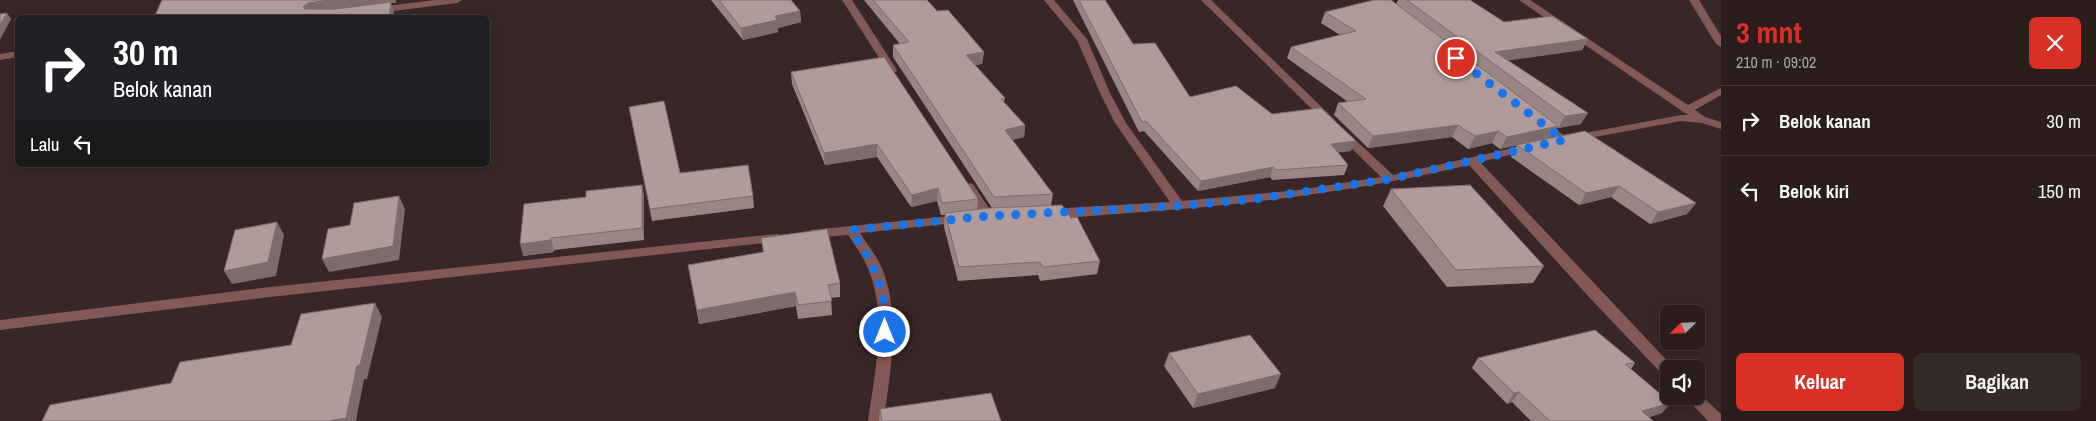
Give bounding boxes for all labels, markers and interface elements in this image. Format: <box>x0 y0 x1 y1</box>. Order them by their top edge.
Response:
text: 3 mnt <box>1736 12 1802 52</box>
button: close <box>2029 17 2081 69</box>
text: 30 m <box>113 29 178 76</box>
icon: right <box>30 35 95 100</box>
pin <box>1435 37 1477 79</box>
icon: arrive <box>1442 44 1470 72</box>
text: 210 m · 09:02 <box>1736 51 1816 73</box>
text: Belok kanan <box>113 74 212 104</box>
icon: right <box>1736 107 1764 135</box>
text: Belok kanan <box>1779 108 1871 134</box>
text: 30 m <box>2046 108 2081 134</box>
icon: left <box>69 130 97 158</box>
text: Lalu <box>30 131 59 157</box>
icon: left <box>1736 177 1764 205</box>
text: Belok kiri <box>1779 178 1849 204</box>
text: 150 m <box>2038 178 2081 204</box>
position arrow <box>858 305 910 357</box>
north arrow <box>1660 305 1705 350</box>
map controls <box>1660 305 1705 405</box>
button: Keluar <box>1736 353 1904 411</box>
button: Bagikan <box>1914 353 2081 411</box>
button: sound <box>1660 360 1705 405</box>

